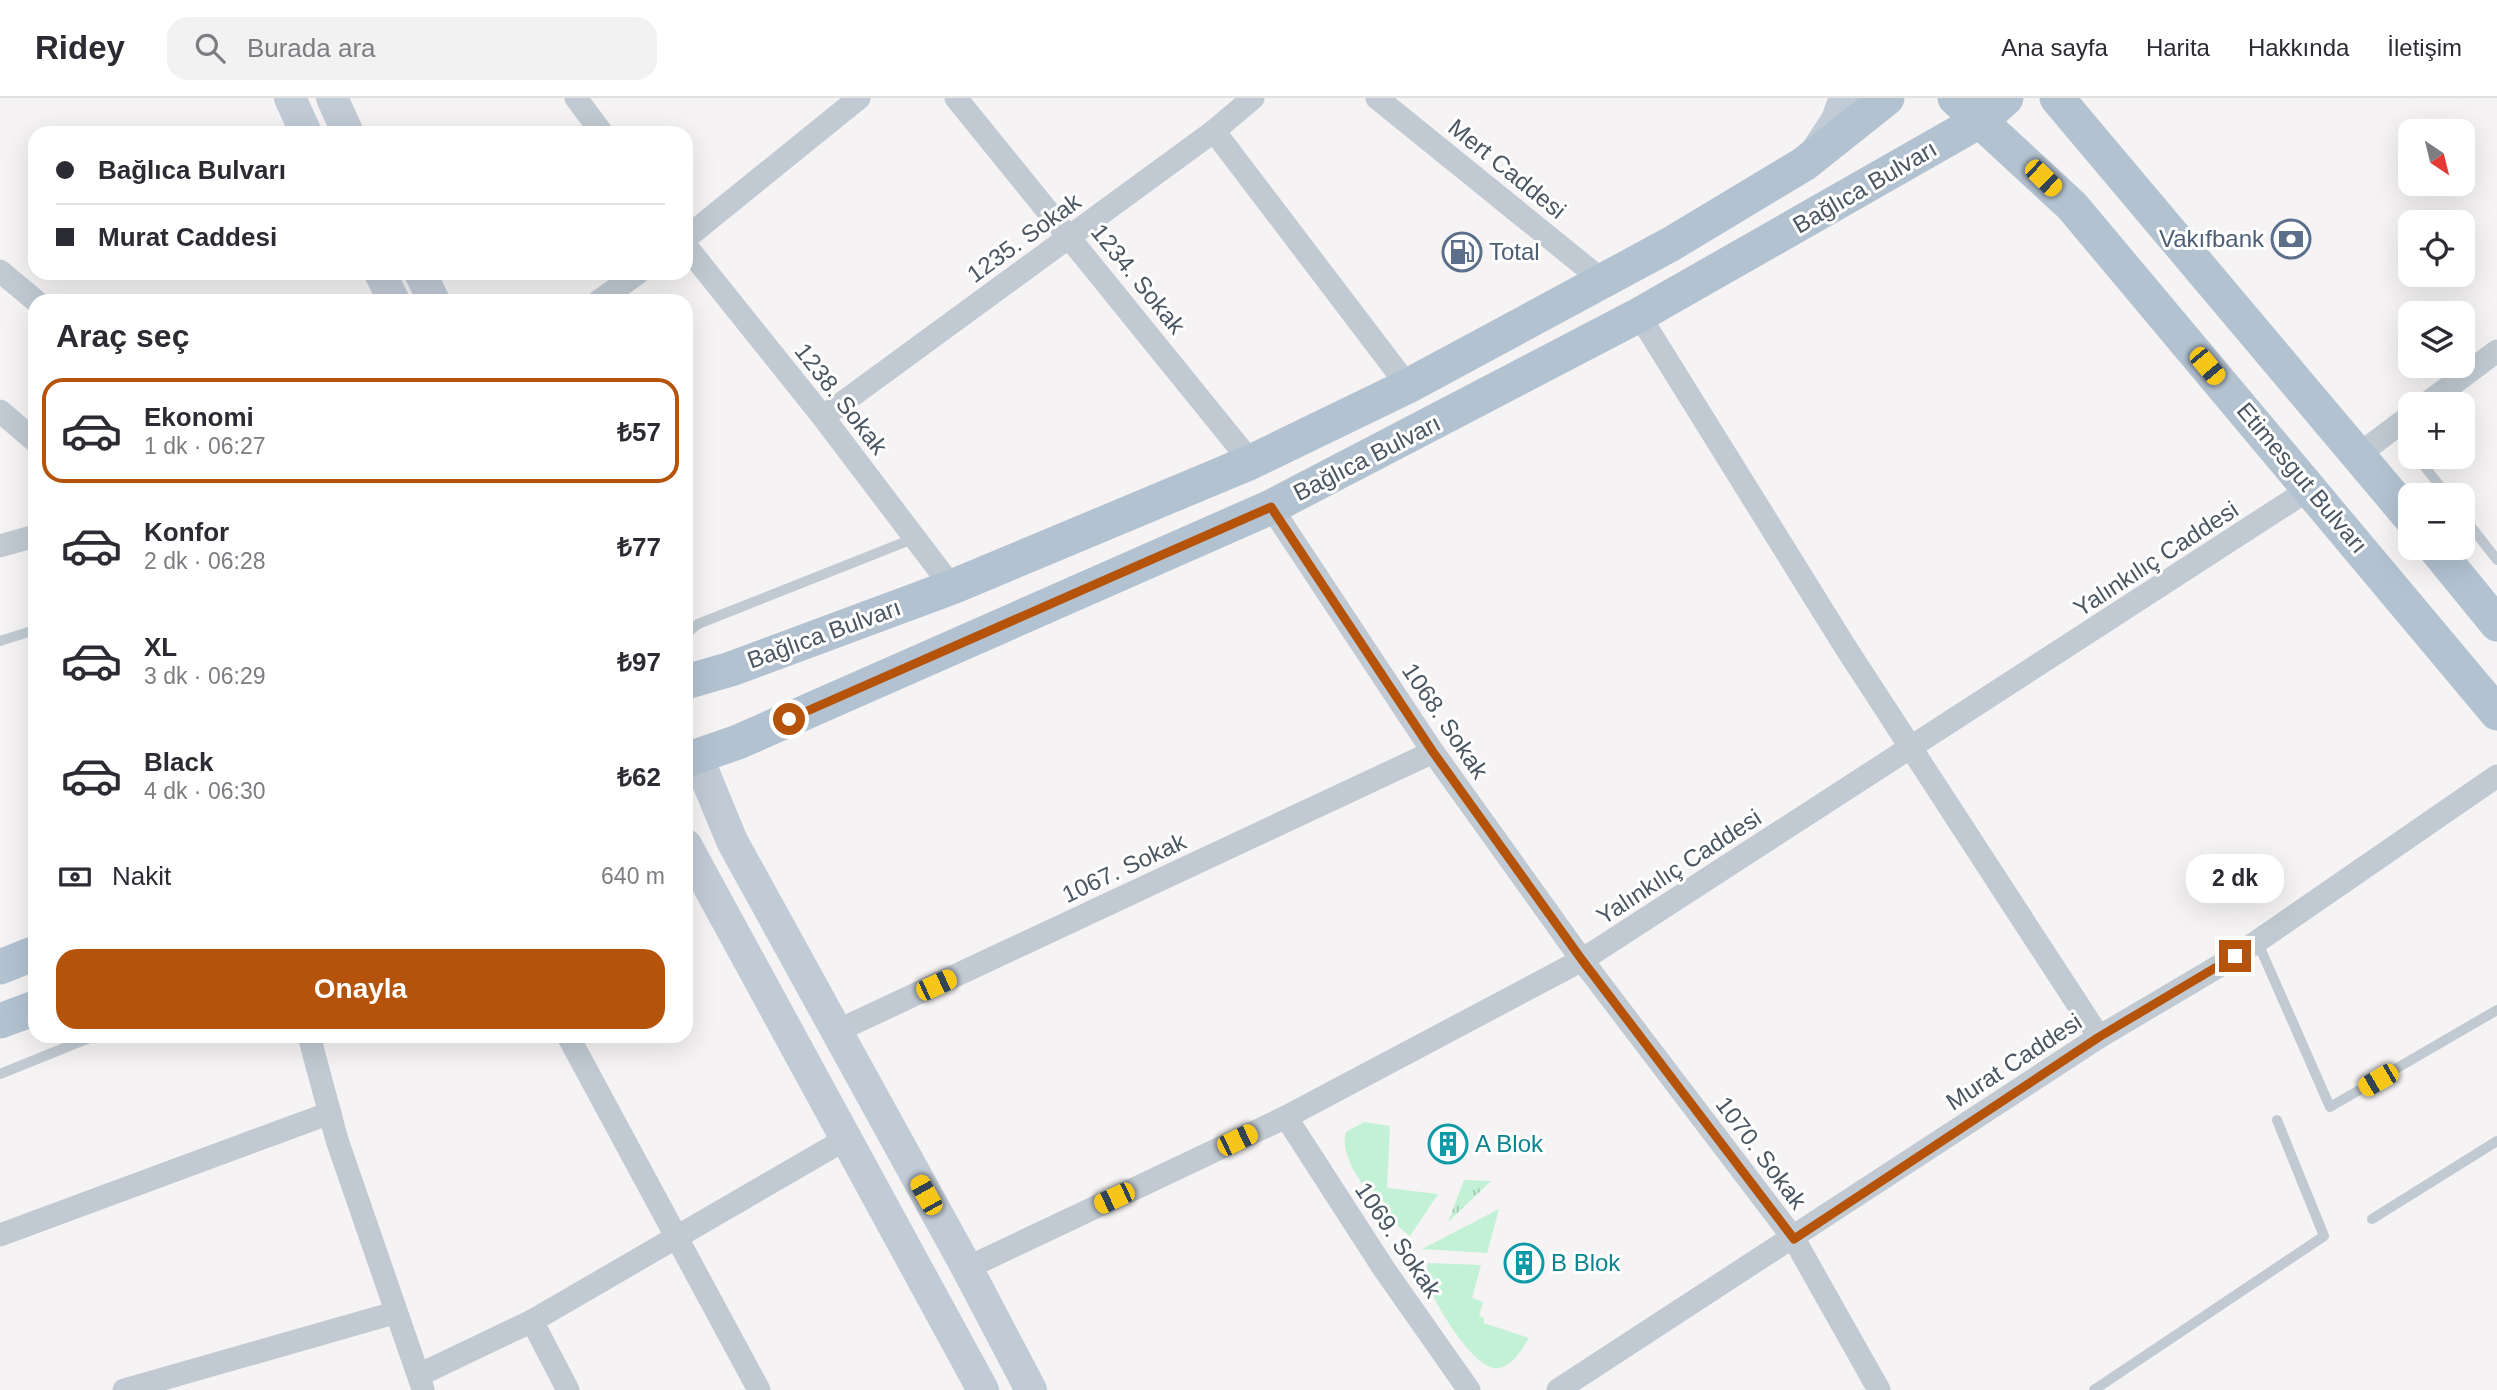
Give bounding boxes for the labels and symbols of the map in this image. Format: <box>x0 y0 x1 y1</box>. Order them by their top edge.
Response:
street label: Mert Caddesi <box>1443 113 1571 224</box>
north arrow <box>2398 119 2474 196</box>
street label: Bağlıca Bulvarı <box>1788 135 1941 239</box>
car <box>2021 156 2066 200</box>
street label: 1235. Sokak <box>962 187 1086 288</box>
street label: 1234. Sokak <box>1086 218 1191 340</box>
bank icon: Vakıfbank <box>2270 218 2312 260</box>
place label: Vakıfbank <box>2159 225 2265 252</box>
fuel station icon: Total <box>1441 231 1483 273</box>
place label: Total <box>1489 238 1540 265</box>
street label: 1238. Sokak <box>790 338 894 460</box>
car <box>2186 343 2229 389</box>
street label: Etimesgut Bulvarı <box>2232 397 2373 558</box>
street label: Bağlıca Bulvarı <box>1289 409 1445 506</box>
street label: Yalınkılıç Caddesi <box>2069 495 2243 622</box>
street label: Bağlıca Bulvarı <box>743 593 904 674</box>
street label: 1068. Sokak <box>1397 658 1494 784</box>
route start <box>773 703 805 735</box>
street label: Yalınkılıç Caddesi <box>1592 803 1766 930</box>
street label: 1067. Sokak <box>1058 827 1191 908</box>
callout: 2 dk <box>2186 854 2284 904</box>
route end <box>2219 940 2251 972</box>
car <box>913 967 960 1003</box>
street label: Murat Caddesi <box>1941 1008 2087 1115</box>
car <box>2355 1060 2402 1100</box>
street label: 1070. Sokak <box>1710 1091 1813 1215</box>
car <box>1214 1121 1261 1159</box>
building icon: A Blok <box>1427 1123 1469 1165</box>
place label: A Blok <box>1475 1130 1544 1157</box>
car <box>907 1172 946 1218</box>
street label: 1069. Sokak <box>1350 1177 1447 1303</box>
car <box>1091 1180 1138 1216</box>
building icon: B Blok <box>1503 1242 1545 1284</box>
place label: B Blok <box>1551 1249 1621 1276</box>

